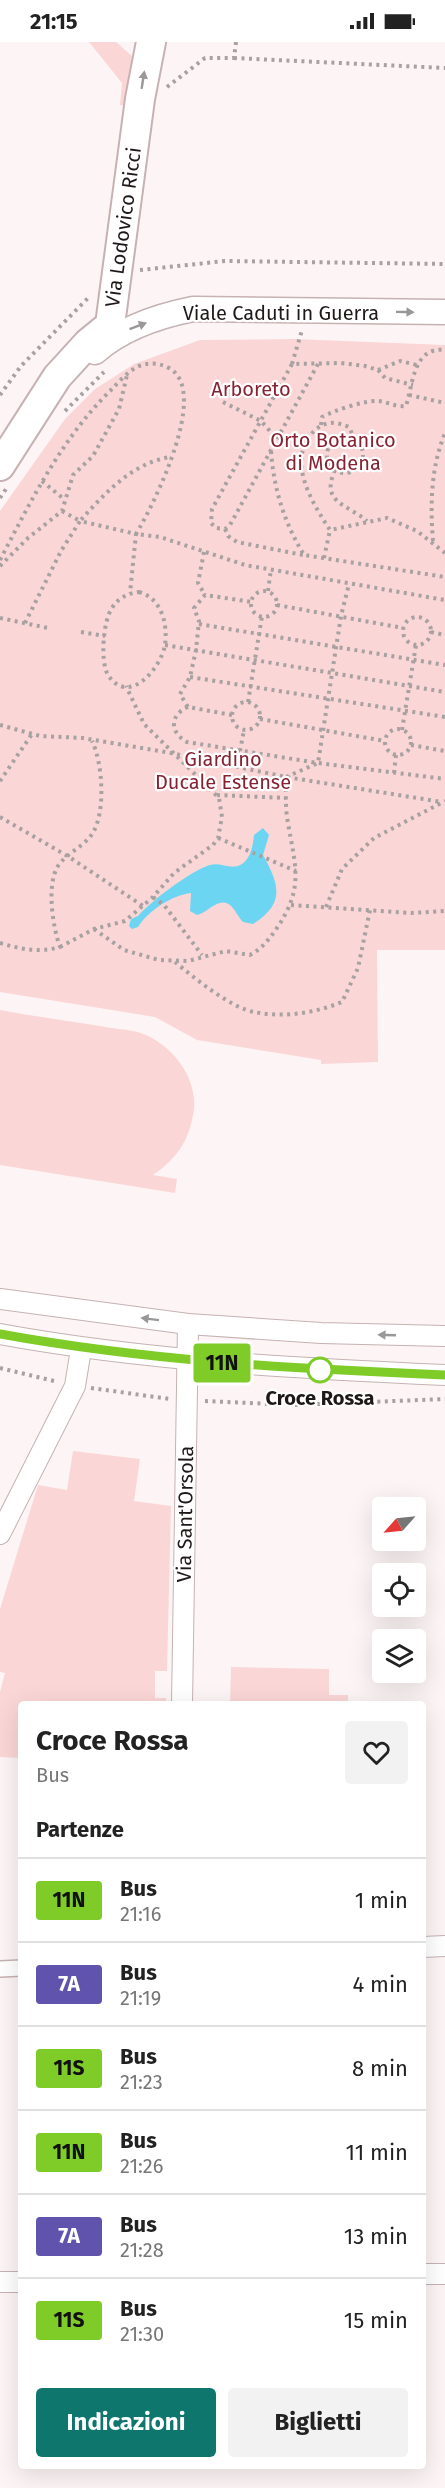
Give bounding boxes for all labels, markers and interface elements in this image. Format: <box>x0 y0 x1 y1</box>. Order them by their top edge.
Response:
text: 21:15 <box>30 8 78 35</box>
one-way arrow <box>139 71 148 90</box>
street label: Via Lodovico Ricci <box>100 145 146 309</box>
street label: Viale Caduti in Guerra <box>183 301 379 325</box>
one-way arrow <box>395 307 414 317</box>
one-way arrow <box>129 321 147 331</box>
park label: Arboreto <box>211 377 291 401</box>
park label: Orto Botanico di Modena <box>270 428 396 475</box>
park label: Giardino Ducale Estense <box>155 747 291 794</box>
one-way arrow <box>141 1314 160 1323</box>
one-way arrow <box>377 1330 396 1340</box>
line badge: 11N <box>188 1344 256 1382</box>
text: 11N <box>205 1350 239 1376</box>
marker: Croce Rossa <box>307 1357 333 1383</box>
place label: Croce Rossa <box>266 1386 375 1410</box>
street label: Via Sant'Orsola <box>172 1445 198 1583</box>
north arrow <box>372 1497 426 1551</box>
map controls <box>372 1497 426 1683</box>
button: locate <box>372 1563 426 1617</box>
button: layers <box>372 1629 426 1683</box>
button: heart <box>345 1721 408 1784</box>
text: Croce Rossa <box>36 1724 189 1757</box>
text: Bus <box>36 1763 69 1787</box>
text: Partenze <box>36 1816 124 1843</box>
text: Bus <box>120 1875 157 1902</box>
text: 11N <box>52 1887 86 1913</box>
text: 1 min <box>355 1887 408 1914</box>
text: 21:16 <box>120 1902 161 1926</box>
text: Bus <box>120 1959 157 1986</box>
text: 7A <box>58 1971 80 1997</box>
text: 4 min <box>353 1971 408 1998</box>
text: 21:19 <box>120 1986 161 2010</box>
text: Bus <box>120 2043 157 2070</box>
text: 11S <box>53 2055 85 2081</box>
text: 8 min <box>352 2055 408 2082</box>
text: 21:23 <box>120 2070 163 2094</box>
text: Bus <box>120 2127 157 2154</box>
text: 11N <box>52 2139 86 2165</box>
text: 11 min <box>345 2139 408 2166</box>
text: 21:26 <box>120 2154 163 2178</box>
text: Bus <box>120 2211 157 2238</box>
text: 7A <box>58 2223 80 2249</box>
text: 13 min <box>344 2223 408 2250</box>
text: 21:28 <box>120 2238 164 2262</box>
text: Bus <box>120 2295 157 2322</box>
text: 11S <box>53 2307 85 2333</box>
text: 15 min <box>344 2307 408 2334</box>
text: 21:30 <box>120 2322 164 2346</box>
button: Indicazioni <box>36 2388 216 2457</box>
button: Biglietti <box>228 2388 408 2457</box>

